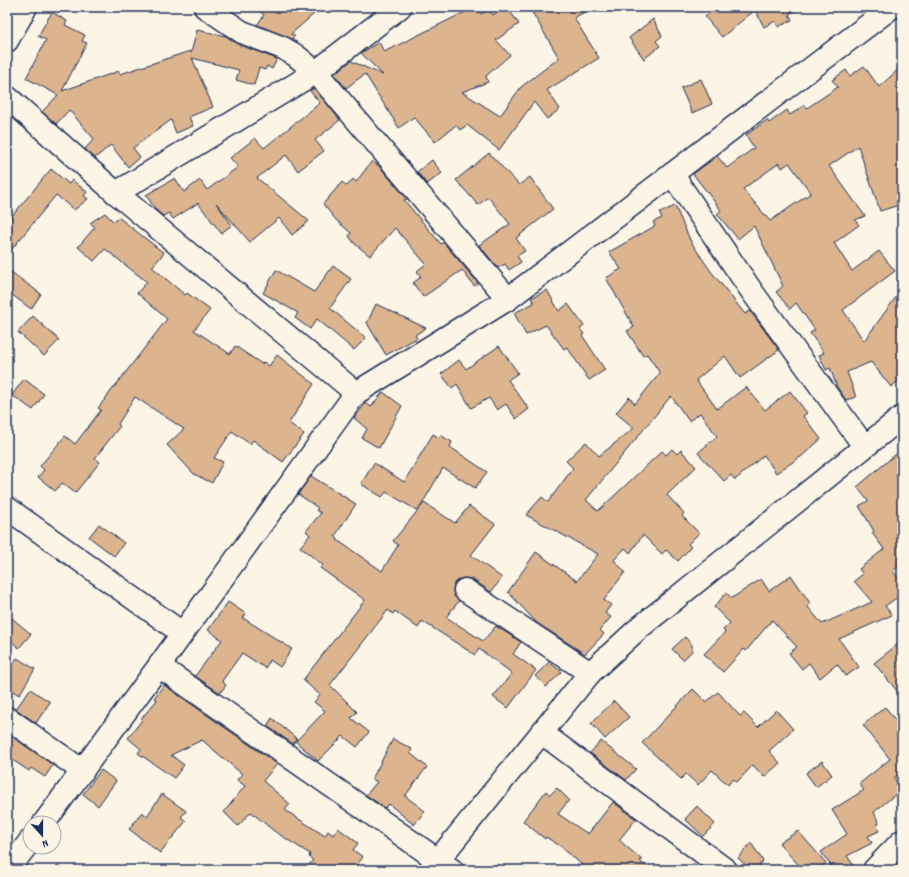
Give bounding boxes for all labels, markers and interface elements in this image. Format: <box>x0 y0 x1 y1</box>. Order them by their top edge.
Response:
north arrow <box>22 815 62 855</box>
text: N <box>39 834 50 851</box>

